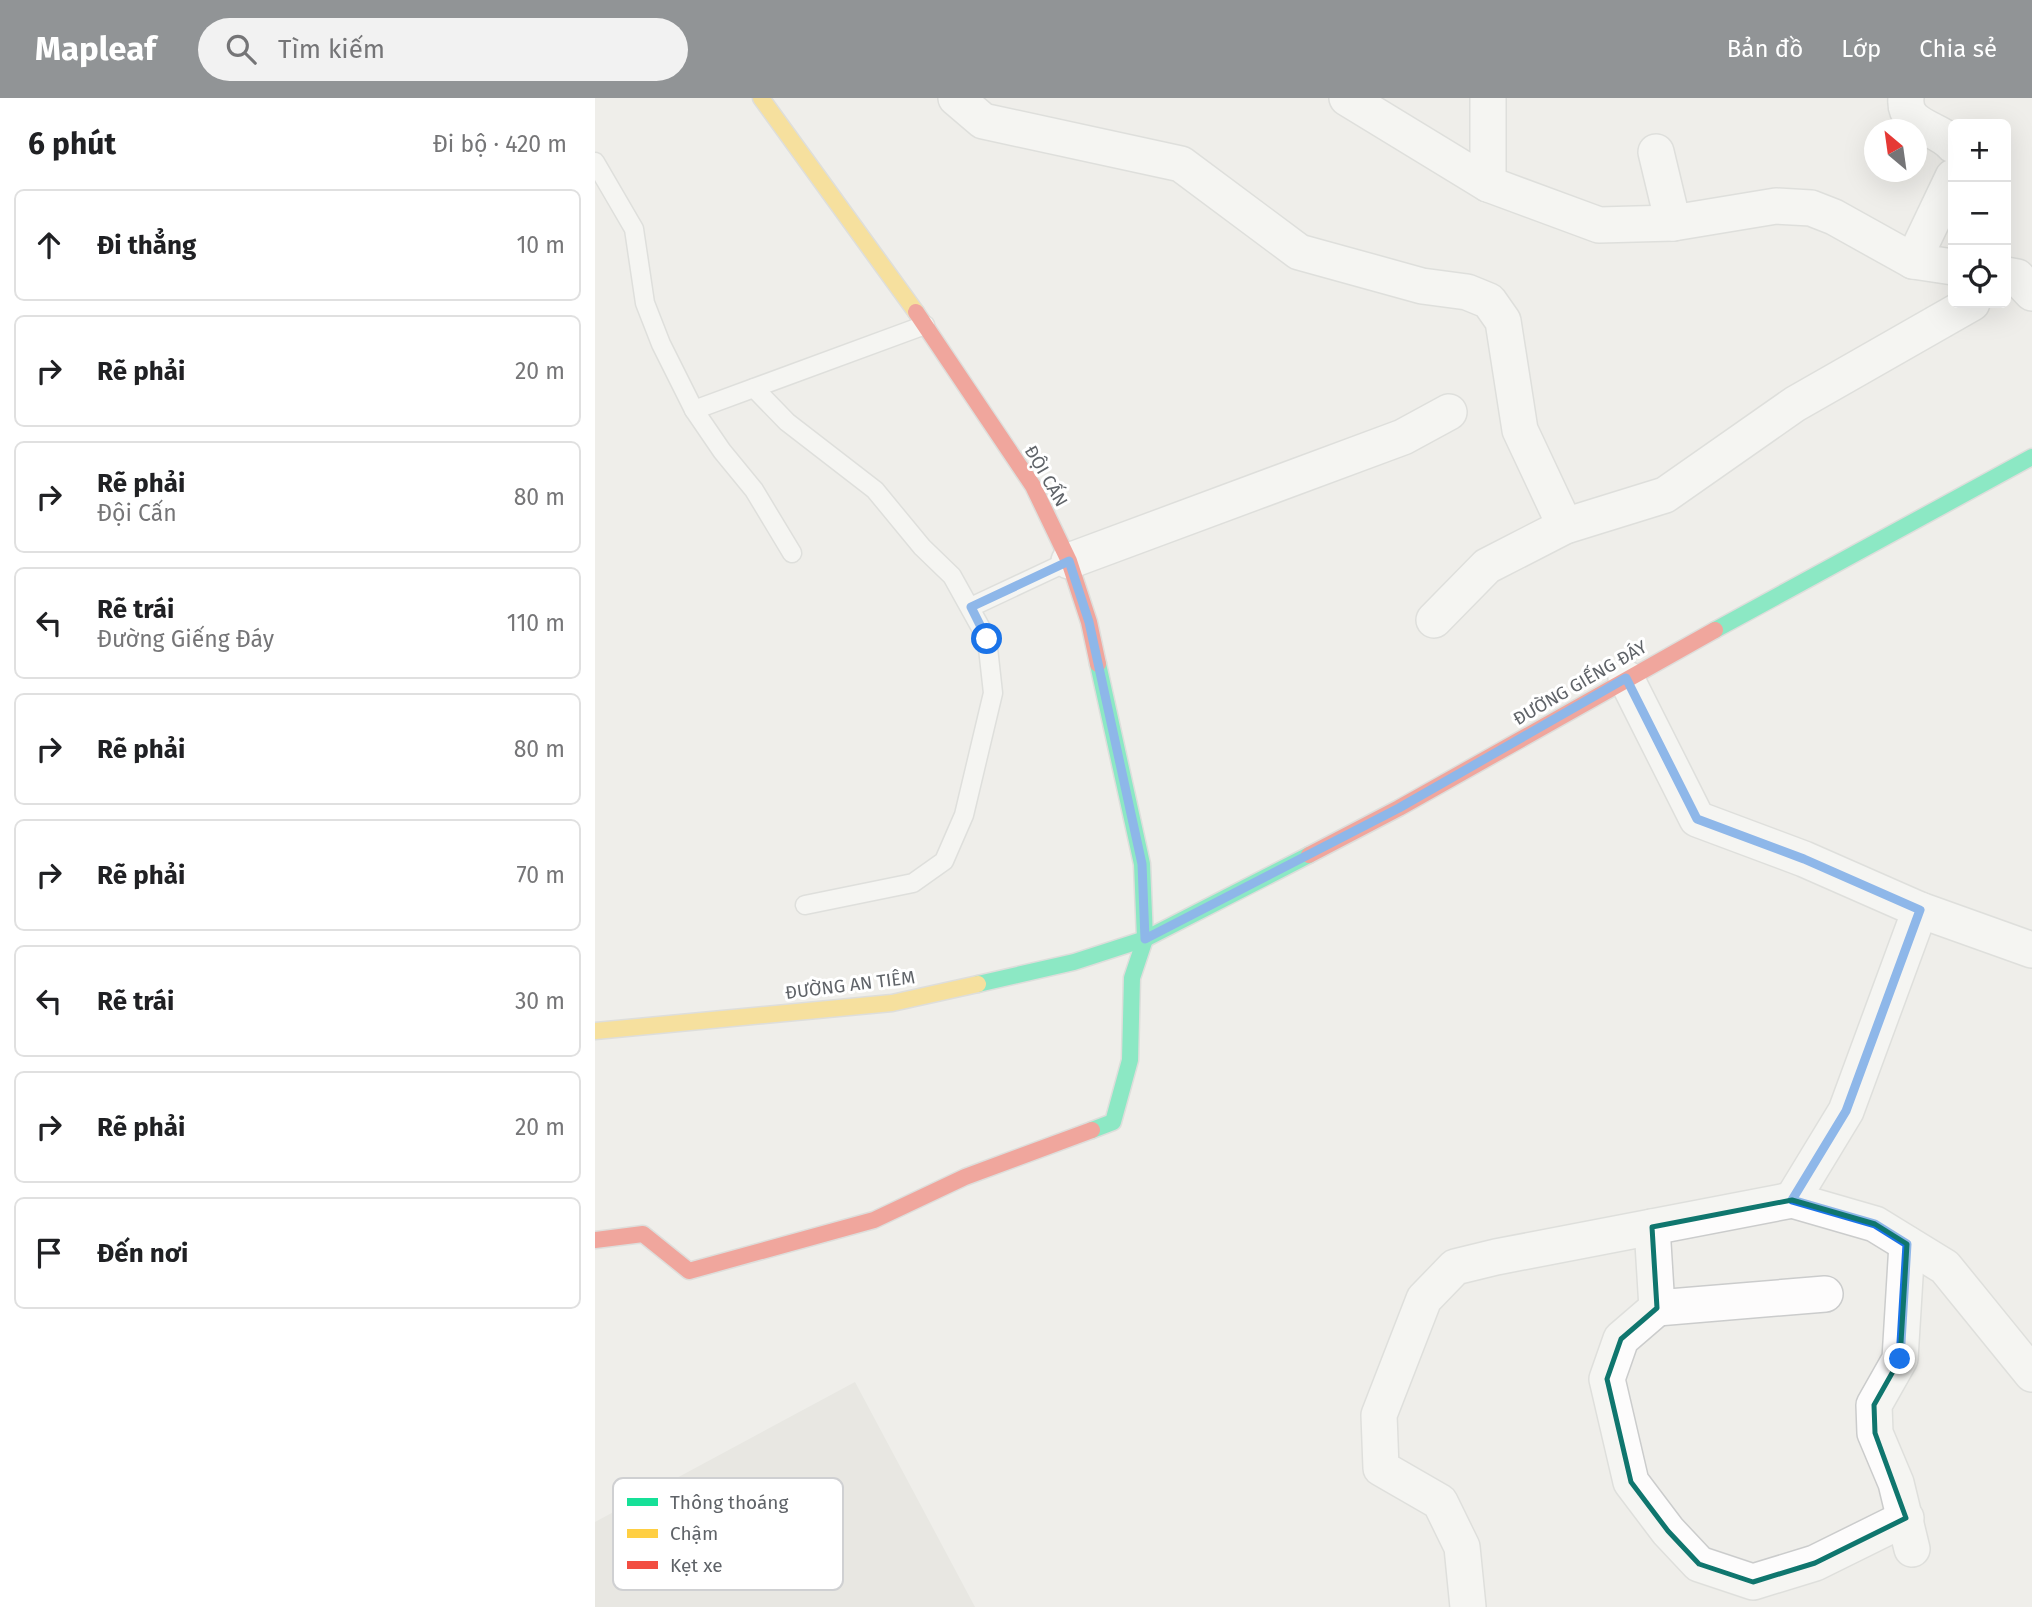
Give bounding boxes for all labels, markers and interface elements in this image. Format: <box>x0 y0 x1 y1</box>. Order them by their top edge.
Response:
search box <box>198 18 688 81</box>
text: Mapleaf <box>35 29 156 69</box>
icon: search <box>222 30 260 68</box>
text: Tìm kiếm <box>278 34 385 65</box>
text: Bản đồ <box>1727 35 1803 63</box>
text: Lớp <box>1841 35 1881 63</box>
text: Chia sẻ <box>1919 35 1997 63</box>
north arrow <box>1864 119 1927 182</box>
map controls <box>1948 119 2011 308</box>
button: + <box>1948 119 2011 182</box>
text: 6 phút <box>28 126 116 162</box>
text: Đi bộ · 420 m <box>433 130 567 158</box>
button: − <box>1948 182 2011 245</box>
icon: ahead <box>30 226 68 264</box>
text: Đi thẳng <box>97 230 196 261</box>
text: 10 m <box>516 231 565 259</box>
button: locate <box>1948 245 2011 308</box>
icon: right <box>30 352 68 390</box>
text: Rẽ phải <box>97 356 185 387</box>
text: 20 m <box>515 357 565 385</box>
street label: ĐỘI CẤN <box>1020 440 1074 511</box>
text: Rẽ phải <box>97 468 185 499</box>
icon: right <box>30 478 68 516</box>
text: 80 m <box>514 483 565 511</box>
text: Đội Cấn <box>97 499 177 527</box>
text: Rẽ trái <box>97 594 174 625</box>
icon: left <box>30 604 68 642</box>
text: 110 m <box>507 609 565 637</box>
route start <box>971 623 1002 654</box>
text: Đường Giếng Đáy <box>97 625 274 653</box>
street label: ĐƯỜNG GIẾNG ĐÁY <box>1508 634 1651 730</box>
icon: right <box>30 730 68 768</box>
text: Rẽ phải <box>97 734 185 765</box>
text: 80 m <box>514 735 565 763</box>
icon: right <box>30 856 68 894</box>
text: Rẽ phải <box>97 860 185 891</box>
text: 70 m <box>516 861 565 889</box>
street label: ĐƯỜNG AN TIÊM <box>784 966 916 1004</box>
icon: left <box>30 982 68 1020</box>
text: Rẽ trái <box>97 986 174 1017</box>
text: 30 m <box>515 987 565 1015</box>
icon: right <box>30 1108 68 1146</box>
text: Rẽ phải <box>97 1112 185 1143</box>
text: 20 m <box>515 1113 565 1141</box>
icon: arrive <box>30 1234 68 1272</box>
text: Đến nơi <box>97 1238 188 1269</box>
route end <box>1884 1343 1915 1374</box>
legend <box>613 1478 843 1590</box>
text: Thông thoáng <box>670 1491 788 1514</box>
text: Chậm <box>670 1522 718 1545</box>
text: Kẹt xe <box>670 1554 723 1577</box>

